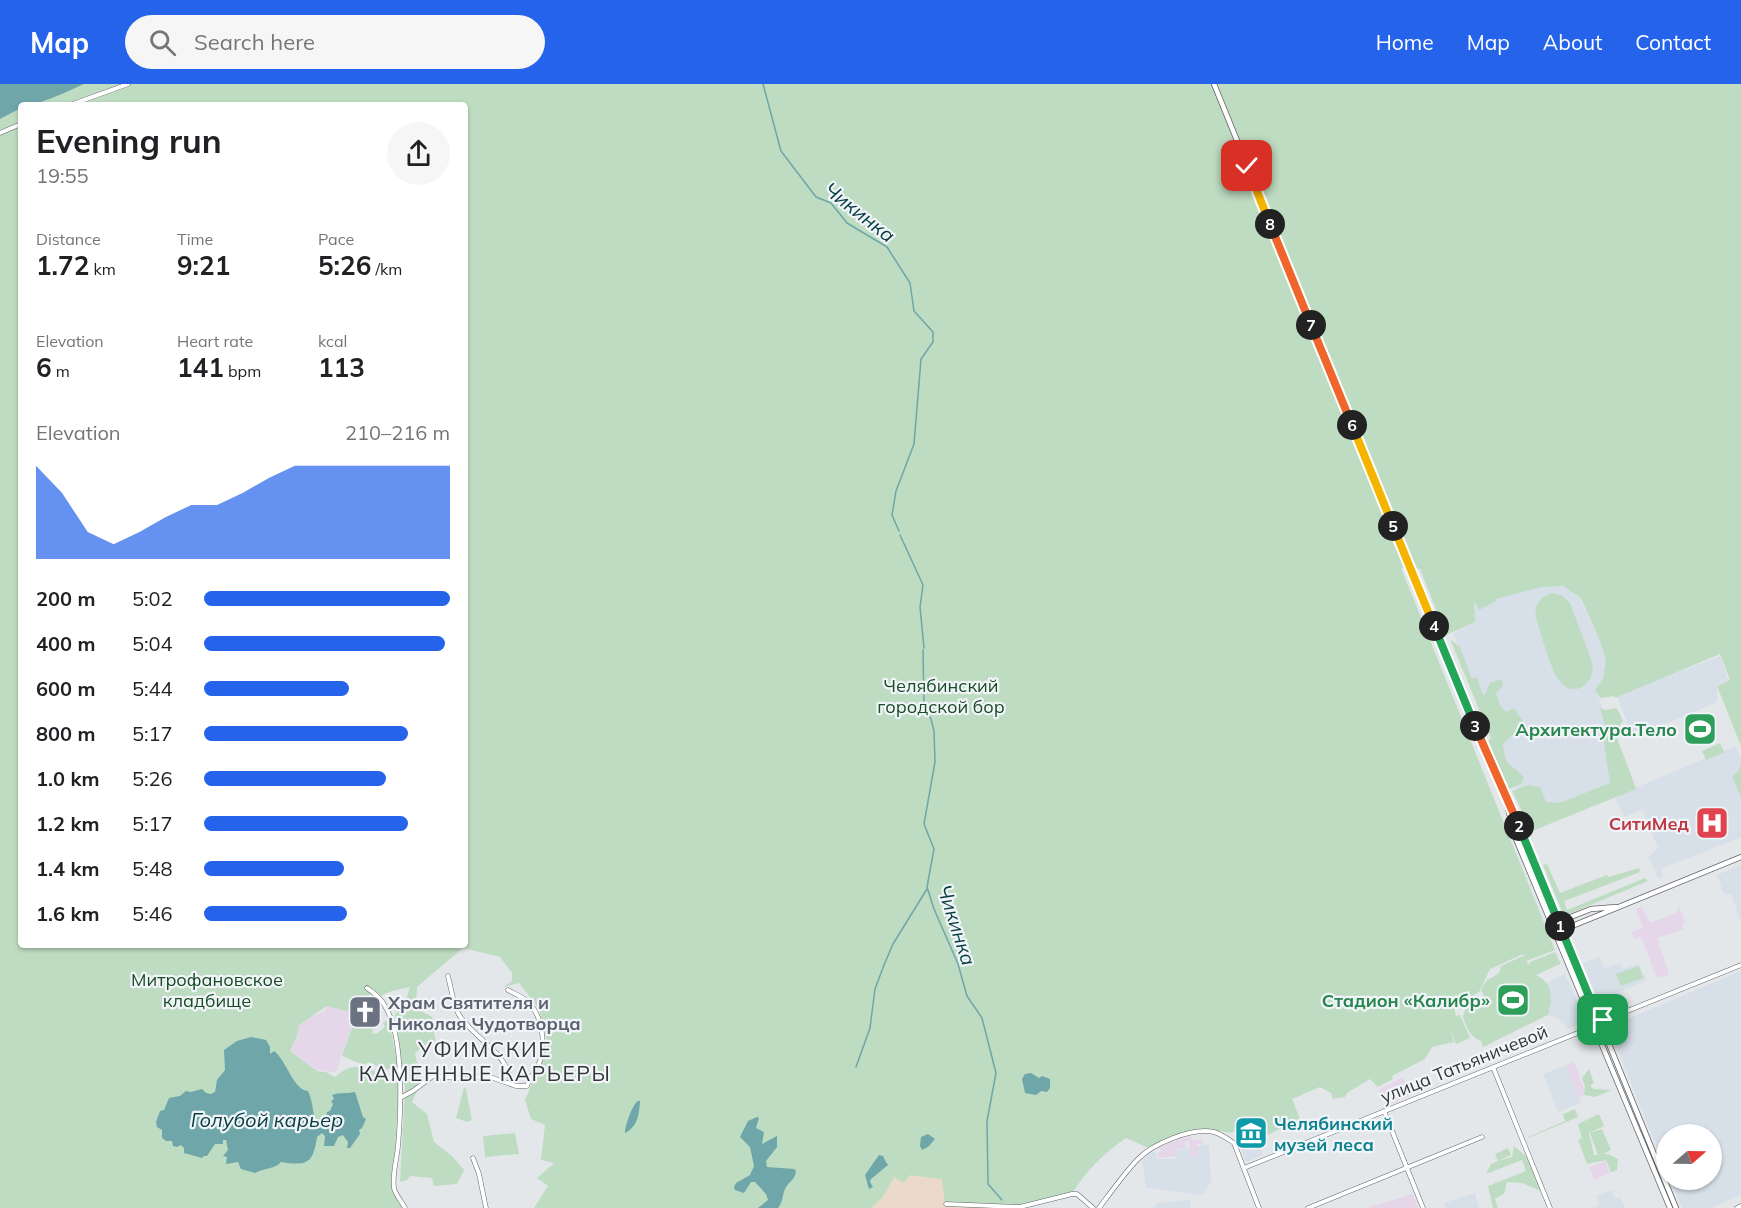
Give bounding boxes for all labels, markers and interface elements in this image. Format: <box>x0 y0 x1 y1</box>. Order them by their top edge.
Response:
search box <box>125 15 545 69</box>
text: Map <box>30 25 89 60</box>
icon: search <box>146 26 179 59</box>
text: Search here <box>194 28 315 56</box>
text: Home <box>1376 29 1434 55</box>
text: Map <box>1467 29 1510 55</box>
text: About <box>1543 29 1602 55</box>
text: Contact <box>1635 29 1711 55</box>
text: Evening run <box>36 120 222 161</box>
button: share <box>387 122 450 185</box>
pin <box>1221 140 1272 191</box>
icon: check <box>1230 149 1263 182</box>
text: 19:55 <box>36 163 89 188</box>
water label: Чикинка <box>819 176 901 248</box>
pin: 8 <box>1255 209 1285 239</box>
text: 8 <box>1265 214 1275 234</box>
text: Distance <box>36 229 101 249</box>
text: Time <box>177 229 213 249</box>
text: Pace <box>318 229 354 249</box>
text: 1.72 <box>36 249 89 282</box>
text: 9:21 <box>177 249 230 282</box>
text: 5:26 <box>318 249 371 282</box>
text: km <box>89 259 116 279</box>
text: /km <box>371 259 402 279</box>
pin: 7 <box>1296 310 1326 340</box>
text: 7 <box>1306 315 1316 335</box>
text: Elevation <box>36 331 104 351</box>
text: Heart rate <box>177 331 253 351</box>
text: kcal <box>318 331 347 351</box>
text: 6 <box>36 351 52 384</box>
text: 141 <box>177 351 224 384</box>
text: 113 <box>318 351 365 384</box>
text: m <box>52 361 70 381</box>
text: bpm <box>224 361 261 381</box>
pin: 6 <box>1337 410 1367 440</box>
text: 6 <box>1347 415 1357 435</box>
text: Elevation <box>36 420 121 445</box>
text: 210–216 m <box>345 420 450 445</box>
pin: 5 <box>1378 511 1408 541</box>
text: 5 <box>1388 516 1398 536</box>
text: 200 m <box>36 586 95 611</box>
text: 5:02 <box>132 586 173 611</box>
pin: 4 <box>1419 611 1449 641</box>
text: 4 <box>1429 616 1439 636</box>
text: 400 m <box>36 631 95 656</box>
text: 5:04 <box>132 631 173 656</box>
park label: Челябинский городской бор <box>877 674 1005 718</box>
text: 600 m <box>36 676 95 701</box>
text: 5:44 <box>132 676 173 701</box>
pin: 3 <box>1460 711 1490 741</box>
sports icon: Архитектура.Тело <box>1682 711 1718 747</box>
text: 3 <box>1470 716 1480 736</box>
place label: Архитектура.Тело <box>1515 718 1677 741</box>
text: 800 m <box>36 721 95 746</box>
text: 5:17 <box>132 721 173 746</box>
text: 1.0 km <box>36 766 99 791</box>
text: 5:26 <box>132 766 173 791</box>
hospital icon: СитиМед <box>1694 805 1730 841</box>
text: 1.2 km <box>36 811 99 836</box>
text: 5:17 <box>132 811 173 836</box>
pin: 2 <box>1504 811 1534 841</box>
place label: СитиМед <box>1609 812 1690 835</box>
text: 2 <box>1514 816 1524 836</box>
text: 1.4 km <box>36 856 99 881</box>
text: 5:48 <box>132 856 173 881</box>
water label: Чикинка <box>932 882 982 968</box>
text: 1.6 km <box>36 901 99 926</box>
text: 5:46 <box>132 901 173 926</box>
pin: 1 <box>1545 911 1575 941</box>
text: 1 <box>1555 916 1565 936</box>
park label: Митрофановское кладбище <box>131 968 283 1012</box>
sports icon: Стадион «Калибр» <box>1495 982 1531 1018</box>
place label: Стадион «Калибр» <box>1322 989 1490 1012</box>
place label: Храм Святителя и Николая Чудотворца <box>387 991 581 1035</box>
church icon: Храм Святителя и Николая Чудотворца <box>347 994 383 1030</box>
pin <box>1577 994 1628 1045</box>
icon: arrive <box>1586 1003 1619 1036</box>
street label: улица Татьяничевой <box>1377 1020 1551 1108</box>
district label: УФИМСКИЕ КАМЕННЫЕ КАРЬЕРЫ <box>359 1036 611 1086</box>
water label: Голубой карьер <box>191 1107 343 1132</box>
place label: Челябинский музей леса <box>1274 1112 1393 1156</box>
museum icon: Челябинский музей леса <box>1233 1115 1269 1151</box>
north arrow <box>1656 1124 1722 1190</box>
map controls <box>1656 1124 1722 1190</box>

